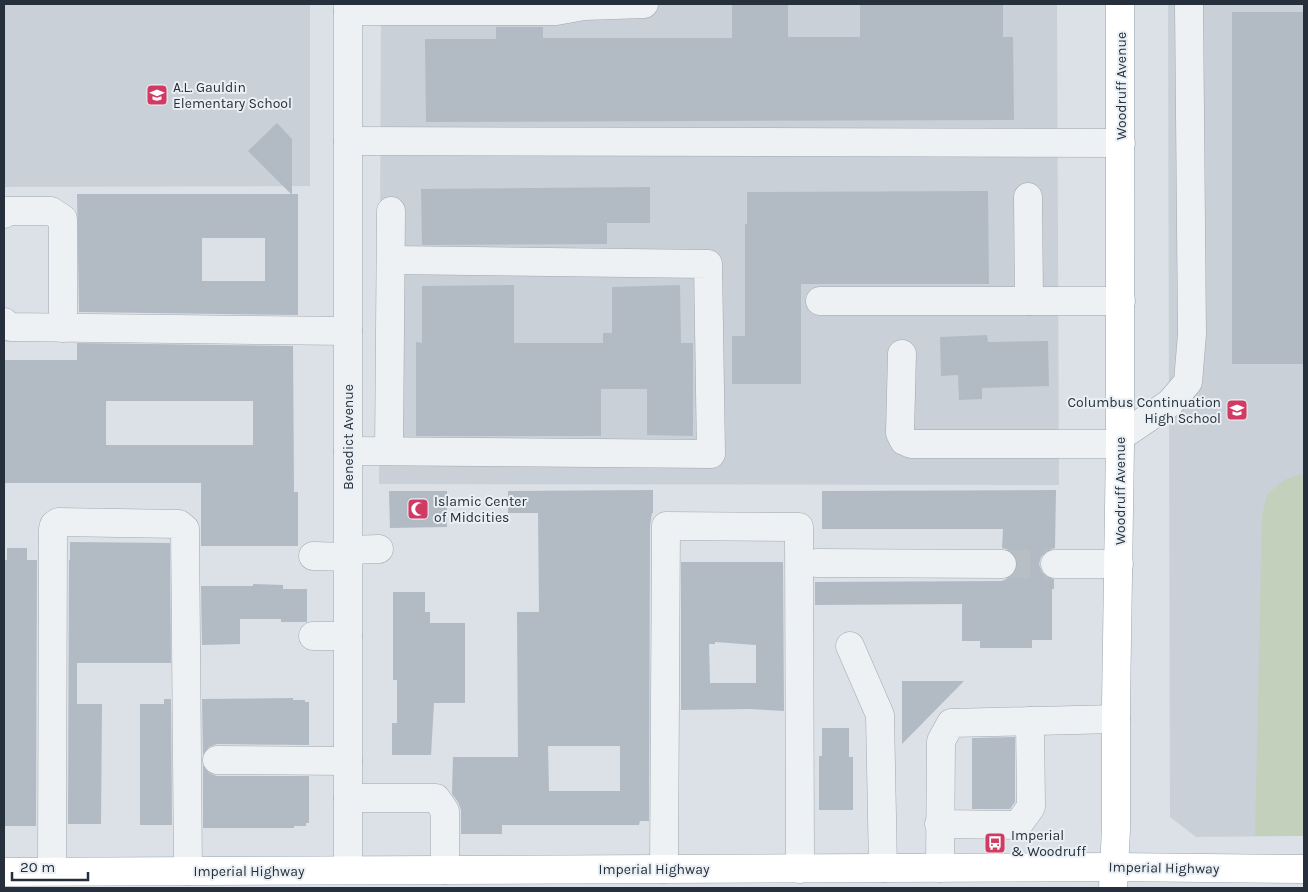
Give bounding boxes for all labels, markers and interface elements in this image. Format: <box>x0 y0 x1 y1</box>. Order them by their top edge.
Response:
street label: Woodruff Avenue <box>1113 32 1130 140</box>
place label: A.L. Gauldin Elementary School <box>173 79 292 112</box>
school or university icon: A.L. Gauldin Elementary School <box>145 83 169 107</box>
street label: Benedict Avenue <box>340 384 357 490</box>
place label: Columbus Continuation High School <box>1068 394 1221 427</box>
school or university icon: Columbus Continuation High School <box>1225 398 1249 422</box>
street label: Woodruff Avenue <box>1112 437 1129 545</box>
place label: Islamic Center of Midcities <box>434 493 527 526</box>
mosque icon: Islamic Center of Midcities <box>406 497 430 521</box>
place label: Imperial & Woodruff <box>1011 827 1086 860</box>
bus stop icon: Imperial & Woodruff <box>983 831 1007 855</box>
scale bar <box>12 850 89 882</box>
text: 20 m <box>20 858 55 876</box>
street label: Imperial Highway <box>1108 859 1220 877</box>
street label: Imperial Highway <box>599 861 710 878</box>
street label: Imperial Highway <box>194 863 305 880</box>

